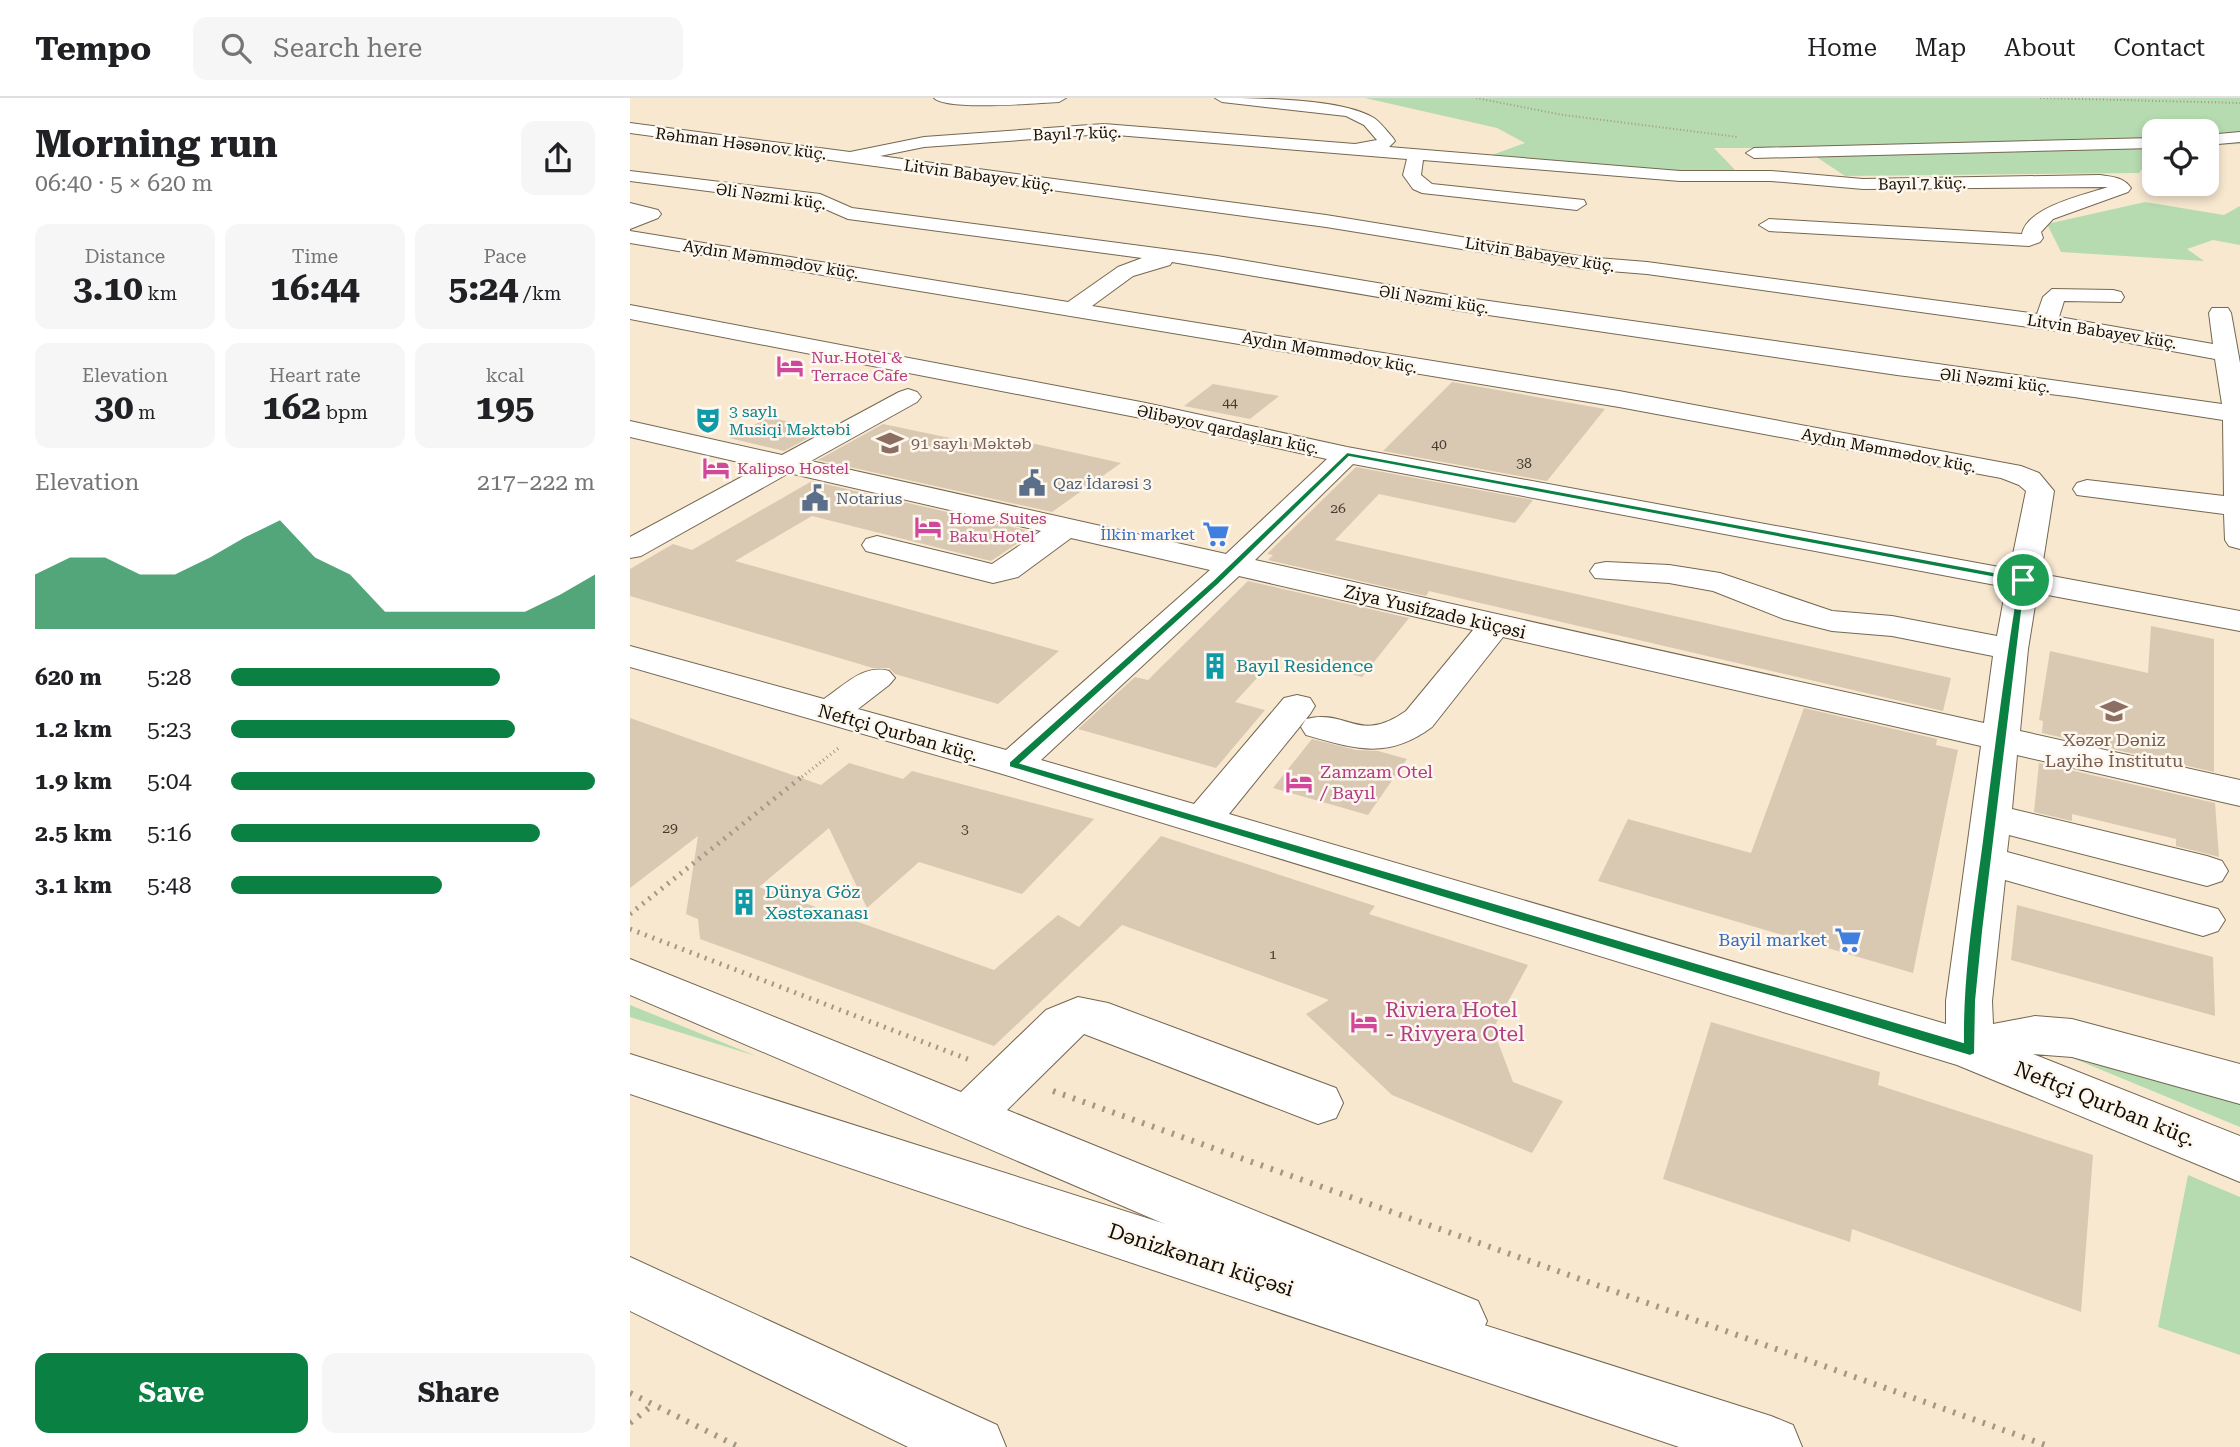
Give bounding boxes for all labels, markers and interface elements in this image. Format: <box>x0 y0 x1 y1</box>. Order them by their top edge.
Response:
search box <box>193 17 683 80</box>
text: Tempo <box>35 29 151 68</box>
icon: search <box>217 29 255 67</box>
text: Search here <box>273 33 422 63</box>
text: Home <box>1807 34 1877 62</box>
text: Map <box>1915 34 1966 62</box>
text: About <box>2004 34 2075 62</box>
text: Contact <box>2113 34 2205 62</box>
map controls <box>2142 119 2219 196</box>
button: locate <box>2142 119 2219 196</box>
button: share <box>521 121 595 195</box>
text: Morning run <box>35 122 278 166</box>
street label: Bayıl 7 küç. <box>1033 122 1121 145</box>
street label: Rəhman Həsənov küç. <box>654 124 828 163</box>
street label: Litvin Babayev küç. <box>903 156 1055 195</box>
text: 06:40 · 5 × 620 m <box>35 170 213 197</box>
street label: Bayıl 7 küç. <box>1878 173 1966 194</box>
street label: Əli Nəzmi küç. <box>714 179 827 214</box>
street label: Litvin Babayev küç. <box>1464 233 1616 276</box>
street label: Aydın Məmmədov küç. <box>682 236 860 283</box>
text: Distance <box>85 245 165 268</box>
text: Time <box>292 245 338 268</box>
text: Pace <box>484 245 526 268</box>
text: 3.10 <box>73 268 143 309</box>
text: 16:44 <box>270 268 360 309</box>
text: 5:24 <box>449 268 518 309</box>
street label: Əli Nəzmi küç. <box>1377 281 1490 318</box>
text: km <box>143 282 177 305</box>
text: /km <box>518 282 561 305</box>
street label: Litvin Babayev küç. <box>2026 310 2178 353</box>
street label: Aydın Məmmədov küç. <box>1241 328 1419 377</box>
place label: Nur Hotel & Terrace Cafe <box>811 348 908 385</box>
hotel icon: Nur Hotel & Terrace Cafe <box>775 351 805 381</box>
text: Elevation <box>82 364 168 387</box>
text: Heart rate <box>269 364 361 387</box>
text: kcal <box>486 364 524 387</box>
street label: Əli Nəzmi küç. <box>1938 364 2051 397</box>
text: 30 <box>94 387 134 428</box>
text: 162 <box>262 387 321 428</box>
text: 195 <box>476 387 534 428</box>
house number: 44 <box>1222 394 1238 410</box>
text: m <box>134 401 156 424</box>
text: bpm <box>321 401 368 424</box>
street label: Əlibəyov qardaşları küç. <box>1135 401 1321 458</box>
place label: 3 saylı Musiqi Məktəbi <box>729 402 851 439</box>
theatre icon: 3 saylı Musiqi Məktəbi <box>693 405 723 435</box>
street label: Aydın Məmmədov küç. <box>1800 424 1978 477</box>
school or university icon: 91 saylı Məktəb <box>875 428 905 458</box>
place label: 91 saylı Məktəb <box>911 434 1032 453</box>
house number: 40 <box>1431 436 1447 452</box>
hotel icon: Kalipso Hostel <box>701 453 731 483</box>
house number: 38 <box>1516 455 1532 471</box>
place label: Kalipso Hostel <box>737 459 849 478</box>
public building icon: Qaz İdarəsi 3 <box>1017 468 1047 498</box>
text: Elevation <box>35 469 139 496</box>
text: 217–222 m <box>477 469 595 496</box>
place label: Qaz İdarəsi 3 <box>1053 474 1152 493</box>
public building icon: Notarius <box>800 483 830 513</box>
place label: Notarius <box>836 489 903 508</box>
house number: 26 <box>1330 500 1346 516</box>
place label: Home Suites Baku Hotel <box>949 509 1047 546</box>
hotel icon: Home Suites Baku Hotel <box>913 512 943 542</box>
supermarket icon: İlkin market <box>1201 519 1231 549</box>
place label: İlkin market <box>1100 525 1195 544</box>
pin <box>1993 550 2053 610</box>
icon: arrive <box>2004 561 2042 599</box>
street label: Ziya Yusifzadə küçəsi <box>1342 580 1528 643</box>
building icon: Bayıl Residence <box>1200 651 1230 681</box>
place label: Bayıl Residence <box>1236 655 1373 676</box>
text: 620 m <box>35 664 102 691</box>
text: 5:28 <box>147 664 192 691</box>
school or university icon: Xəzər Dəniz Layihə İnstitutu <box>2099 696 2129 726</box>
street label: Neftçi Qurban küç. <box>816 700 981 765</box>
text: 1.2 km <box>35 716 112 743</box>
text: 5:23 <box>147 716 192 743</box>
place label: Xəzər Dəniz Layihə İnstitutu <box>2045 729 2183 771</box>
place label: Zamzam Otel / Bayıl <box>1319 761 1433 803</box>
hotel icon: Zamzam Otel / Bayıl <box>1284 767 1314 797</box>
text: 1.9 km <box>35 768 112 795</box>
text: 5:04 <box>147 768 192 795</box>
text: 2.5 km <box>35 820 112 847</box>
text: 5:16 <box>147 820 192 847</box>
house number: 29 <box>662 820 678 836</box>
house number: 3 <box>961 821 969 837</box>
text: 3.1 km <box>35 872 112 899</box>
text: 5:48 <box>147 872 192 899</box>
place label: Dünya Göz Xəstəxanası <box>765 881 869 923</box>
building icon: Dünya Göz Xəstəxanası <box>729 887 759 917</box>
supermarket icon: Bayil market <box>1833 925 1863 955</box>
place label: Bayil market <box>1718 929 1827 950</box>
house number: 1 <box>1269 946 1277 962</box>
place label: Riviera Hotel - Rivyera Otel <box>1385 998 1525 1046</box>
hotel icon: Riviera Hotel - Rivyera Otel <box>1349 1007 1379 1037</box>
street label: Neftçi Qurban küç. <box>2011 1057 2199 1151</box>
street label: Dənizkənarı küçəsi <box>1105 1219 1297 1301</box>
button: Save <box>35 1353 308 1433</box>
button: Share <box>322 1353 595 1433</box>

